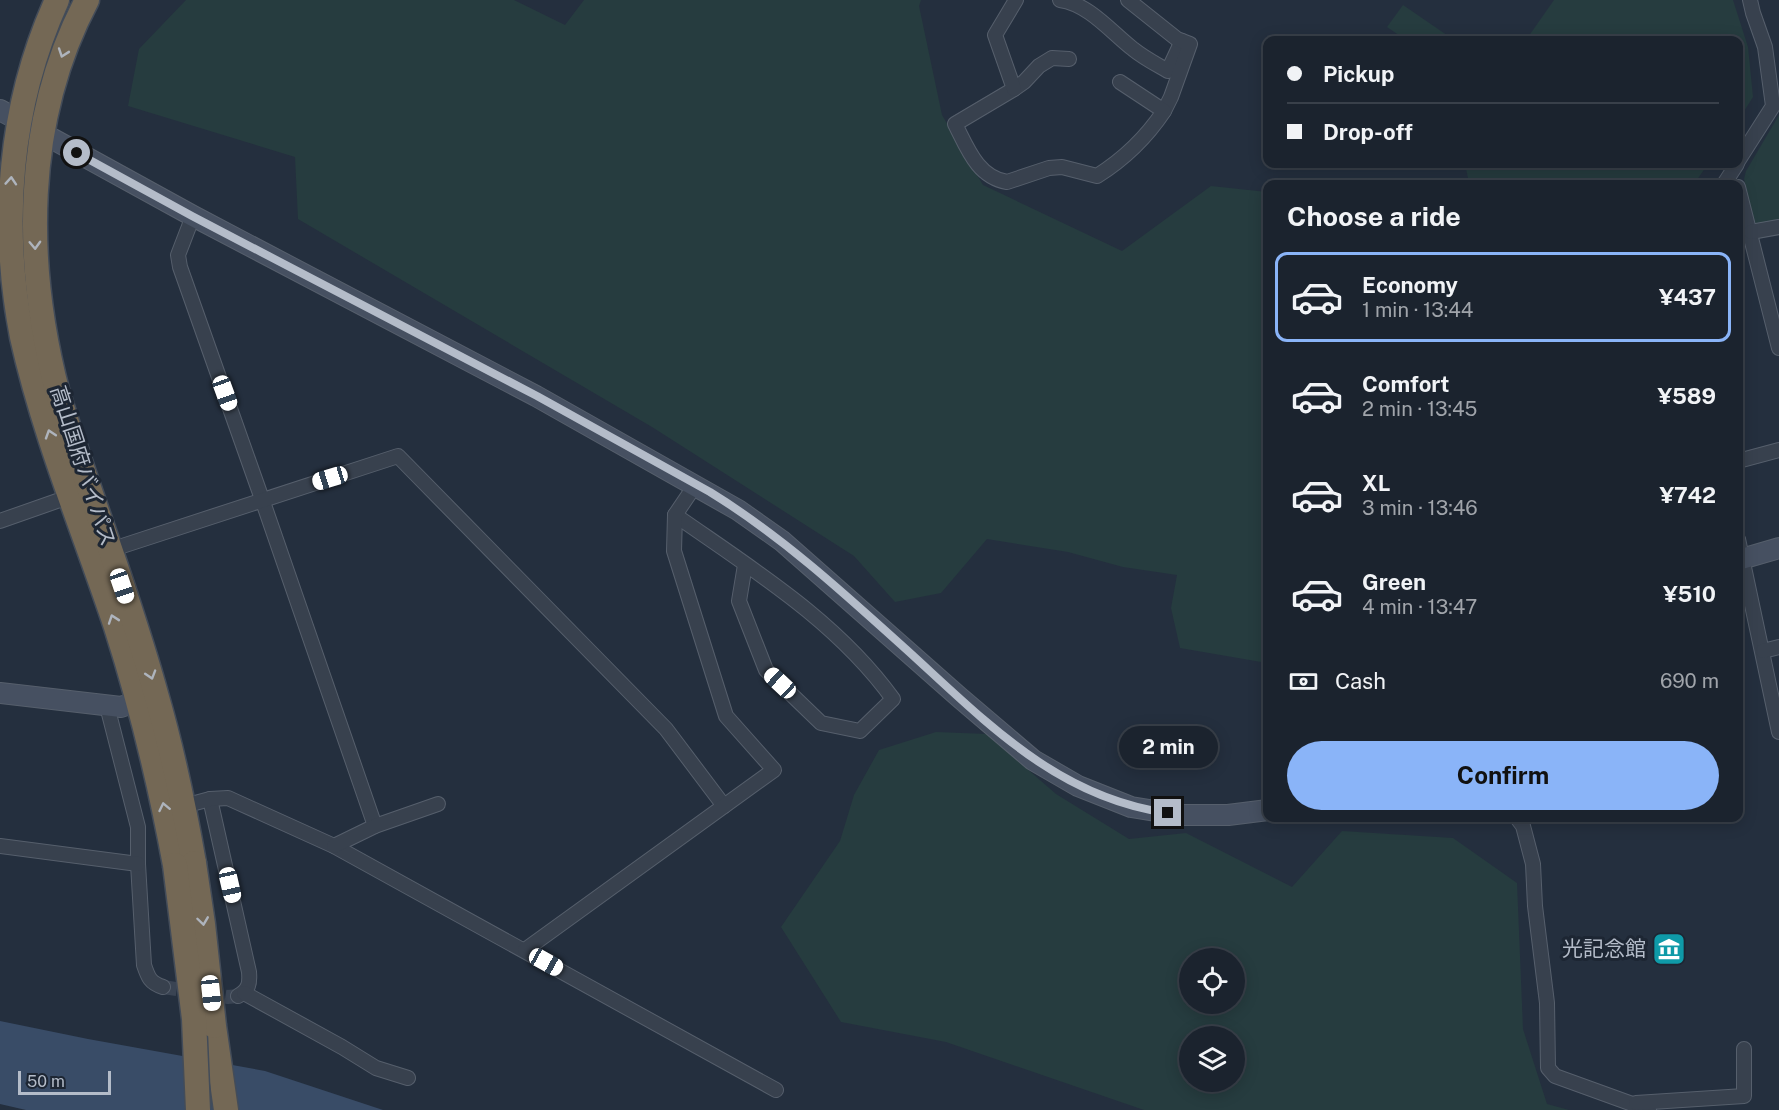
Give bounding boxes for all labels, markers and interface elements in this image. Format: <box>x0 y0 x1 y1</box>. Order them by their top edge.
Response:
one-way arrow <box>58 48 71 58</box>
text: Pickup <box>1323 61 1394 87</box>
text: Drop-off <box>1323 119 1413 145</box>
route start <box>63 139 90 166</box>
one-way arrow <box>5 177 18 186</box>
text: Choose a ride <box>1287 200 1461 232</box>
one-way arrow <box>29 241 42 250</box>
icon: car <box>1290 270 1344 324</box>
text: Economy <box>1362 272 1458 298</box>
text: ¥437 <box>1659 284 1716 310</box>
text: 1 min · 13:44 <box>1362 298 1473 322</box>
icon: car <box>1290 369 1344 423</box>
text: Comfort <box>1362 371 1449 397</box>
car <box>210 373 240 413</box>
street label: 高山国府バイパス <box>46 382 121 549</box>
text: ¥589 <box>1657 383 1716 409</box>
text: 2 min · 13:45 <box>1362 397 1477 421</box>
one-way arrow <box>45 429 57 440</box>
car <box>310 464 350 492</box>
icon: car <box>1290 468 1344 522</box>
text: XL <box>1362 470 1390 496</box>
text: ¥742 <box>1660 482 1716 508</box>
text: 3 min · 13:46 <box>1362 496 1478 520</box>
car <box>108 566 136 606</box>
icon: car <box>1290 567 1344 621</box>
text: Green <box>1362 569 1426 595</box>
text: ¥510 <box>1663 581 1716 607</box>
text: 4 min · 13:47 <box>1362 595 1477 619</box>
one-way arrow <box>108 614 121 625</box>
car <box>761 664 799 702</box>
icon: cash <box>1287 665 1320 698</box>
text: Cash <box>1335 668 1386 694</box>
one-way arrow <box>144 669 156 680</box>
text: 690 m <box>1660 669 1719 693</box>
callout: 2 min <box>1118 726 1218 768</box>
text: 2 min <box>1142 735 1195 759</box>
button: Confirm <box>1287 741 1719 810</box>
route end <box>1154 799 1181 826</box>
one-way arrow <box>158 802 171 812</box>
car <box>217 865 243 905</box>
one-way arrow <box>196 917 208 926</box>
museum icon: 光記念館 <box>1651 931 1687 967</box>
place label: 光記念館 <box>1562 936 1646 961</box>
car <box>526 945 566 979</box>
map controls <box>1179 948 1245 1092</box>
button: locate <box>1179 948 1245 1014</box>
car <box>200 974 222 1012</box>
button: layers <box>1179 1026 1245 1092</box>
scale bar <box>18 1068 111 1096</box>
text: 50 m <box>27 1072 65 1091</box>

